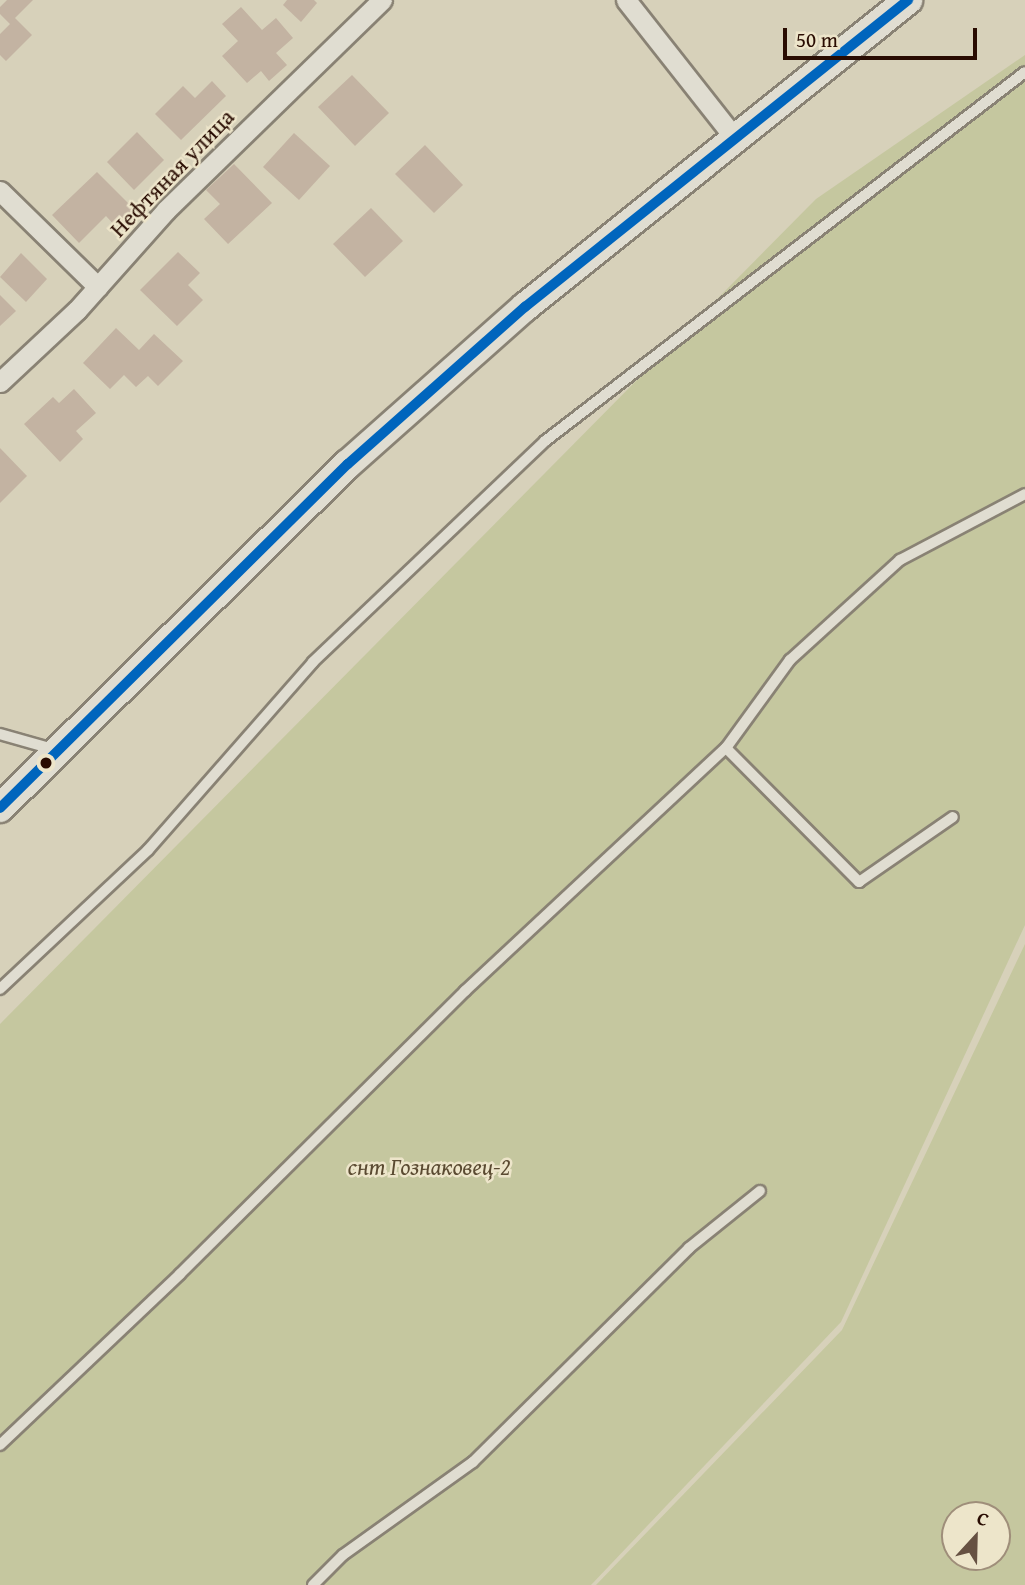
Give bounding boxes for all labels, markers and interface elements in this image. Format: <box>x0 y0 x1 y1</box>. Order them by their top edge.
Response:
scale bar <box>787 14 981 58</box>
text: 50 m <box>796 24 838 55</box>
street label: Нефтяная улица <box>104 103 240 243</box>
unlabelled marker <box>39 756 53 770</box>
park label: снт Гознаковец-2 <box>348 1153 510 1181</box>
north arrow <box>941 1501 1011 1571</box>
text: С <box>973 1503 993 1533</box>

